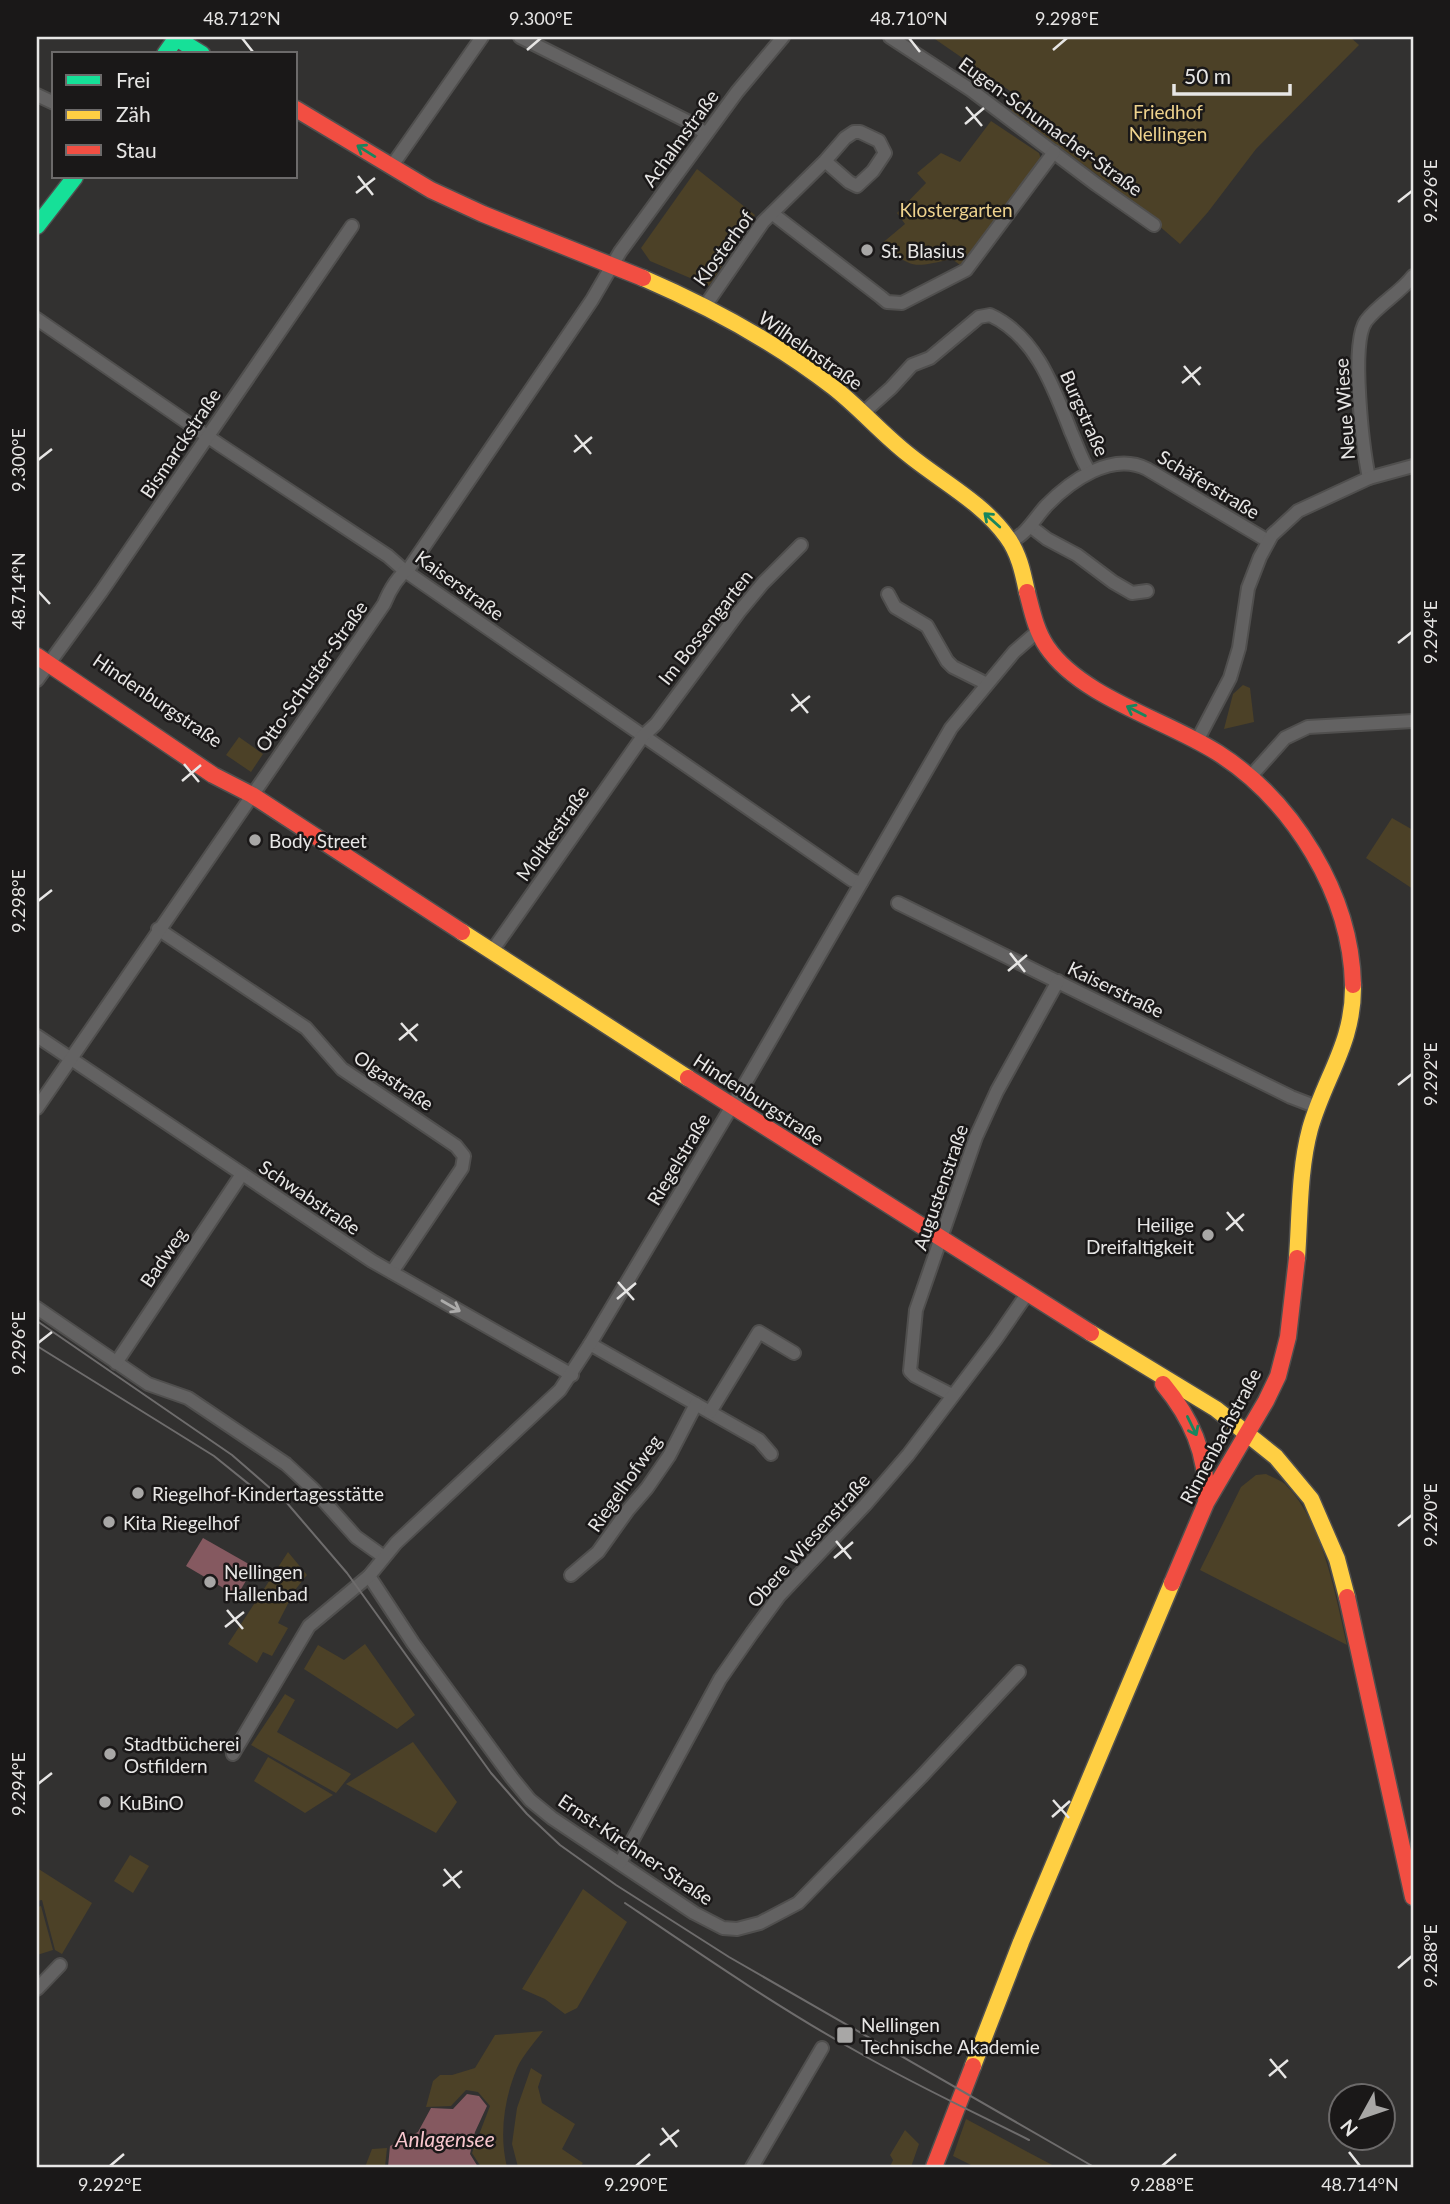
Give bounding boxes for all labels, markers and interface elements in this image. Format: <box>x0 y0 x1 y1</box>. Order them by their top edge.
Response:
text: 48.712°N <box>203 7 281 29</box>
text: 9.300°E <box>509 7 573 29</box>
text: 48.710°N <box>870 7 948 29</box>
text: 9.298°E <box>1035 7 1099 29</box>
legend <box>52 52 298 178</box>
street label: Eugen-Schumacher-Straße <box>955 52 1147 200</box>
scale bar <box>1174 52 1289 96</box>
text: 50 m <box>1184 63 1231 88</box>
text: Frei <box>116 67 150 92</box>
street label: Achalmstraße <box>637 85 723 191</box>
park label: Friedhof Nellingen <box>1129 100 1207 145</box>
text: Zäh <box>116 101 151 126</box>
text: Stau <box>116 137 157 162</box>
one-way arrow <box>357 144 377 158</box>
text: 9.296°E <box>1419 159 1441 223</box>
park label: Klostergarten <box>899 198 1013 221</box>
street label: Klosterhof <box>688 206 758 290</box>
place label: St. Blasius <box>881 239 965 262</box>
marker: St. Blasius <box>859 242 875 258</box>
street label: Wilhelmstraße <box>755 306 867 394</box>
street label: Neue Wiese <box>1329 357 1359 461</box>
street label: Burgstraße <box>1056 366 1114 460</box>
street label: Bismarckstraße <box>135 384 225 502</box>
text: 9.300°E <box>7 428 29 492</box>
street label: Schäferstraße <box>1154 445 1264 523</box>
one-way arrow <box>983 512 1001 528</box>
street label: Kaiserstraße <box>411 545 509 625</box>
text: 48.714°N <box>7 552 29 630</box>
street label: Im Bossengarten <box>653 565 757 689</box>
street label: Otto-Schuster-Straße <box>250 596 372 756</box>
text: 9.294°E <box>1419 600 1441 664</box>
street label: Hindenburgstraße <box>89 648 227 752</box>
one-way arrow <box>1126 704 1147 717</box>
street label: Moltkestraße <box>511 781 593 885</box>
place label: Body Street <box>269 829 367 852</box>
marker: Body Street <box>247 832 263 848</box>
text: 9.298°E <box>7 869 29 933</box>
street label: Kaiserstraße <box>1064 956 1168 1022</box>
text: 9.292°E <box>1419 1042 1441 1106</box>
street label: Olgastraße <box>350 1045 438 1115</box>
street label: Hindenburgstraße <box>689 1048 829 1150</box>
street label: Riegelstraße <box>642 1109 714 1209</box>
street label: Augustenstraße <box>908 1121 972 1253</box>
street label: Schwabstraße <box>255 1155 365 1239</box>
place label: Heilige Dreifaltigkeit <box>1086 1213 1194 1258</box>
street label: Badweg <box>135 1223 191 1291</box>
marker: Heilige Dreifaltigkeit <box>1200 1227 1216 1243</box>
one-way arrow <box>440 1299 460 1313</box>
text: 9.296°E <box>7 1311 29 1375</box>
street label: Rinnenbachstraße <box>1175 1364 1265 1508</box>
one-way arrow <box>1185 1415 1199 1436</box>
street label: Riegelhofweg <box>582 1430 666 1536</box>
street label: Obere Wiesenstraße <box>742 1468 874 1612</box>
place label: Riegelhof-Kindertagesstätte <box>152 1482 384 1505</box>
text: 9.290°E <box>1419 1483 1441 1547</box>
marker: Riegelhof-Kindertagesstätte <box>130 1485 146 1501</box>
place label: Kita Riegelhof <box>123 1511 240 1534</box>
marker: Kita Riegelhof <box>101 1514 117 1530</box>
place label: Nellingen Hallenbad <box>224 1560 308 1605</box>
marker: Nellingen Hallenbad <box>202 1574 218 1590</box>
place label: Stadtbücherei Ostfildern <box>124 1732 240 1777</box>
marker: Stadtbücherei Ostfildern <box>102 1746 118 1762</box>
text: 9.294°E <box>7 1752 29 1816</box>
street label: Ernst-Kirchner-Straße <box>554 1789 718 1909</box>
place label: KuBinO <box>119 1791 184 1814</box>
marker: KuBinO <box>97 1794 113 1810</box>
text: 9.288°E <box>1419 1924 1441 1988</box>
place label: Nellingen Technische Akademie <box>861 2013 1040 2058</box>
marker: Nellingen Technische Akademie <box>835 2025 855 2045</box>
north arrow <box>1328 2082 1398 2152</box>
text: N <box>1335 2115 1362 2141</box>
water label: Anlagensee <box>394 2126 495 2151</box>
text: 9.292°E <box>78 2173 142 2195</box>
text: 9.290°E <box>604 2173 668 2195</box>
text: 9.288°E <box>1130 2173 1194 2195</box>
text: 48.714°N <box>1321 2173 1399 2195</box>

